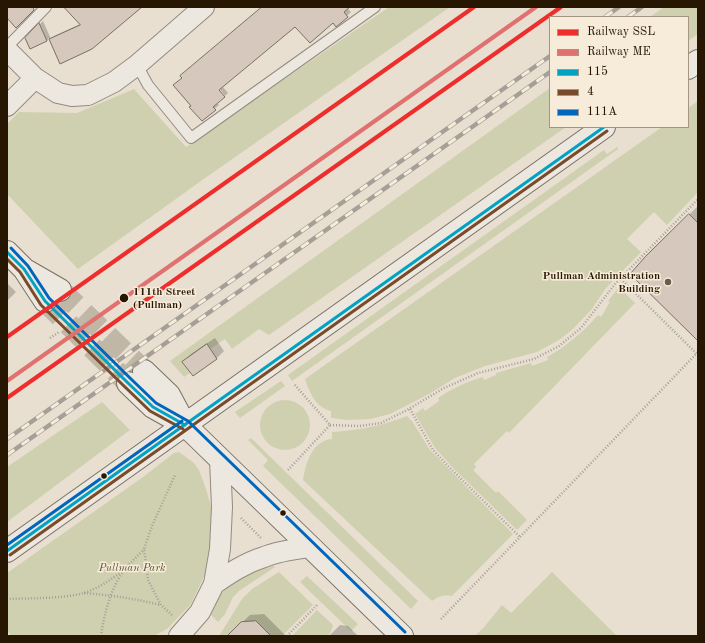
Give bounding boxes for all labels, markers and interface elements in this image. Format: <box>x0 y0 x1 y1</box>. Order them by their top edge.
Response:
legend <box>549 16 689 128</box>
text: Railway SSL <box>587 26 655 38</box>
text: Railway ME <box>587 46 651 58</box>
text: 115 <box>587 66 608 78</box>
text: 4 <box>587 86 594 98</box>
text: 111A <box>587 106 617 118</box>
place label: Pullman Administration Building <box>543 269 660 295</box>
marker: Pullman Administration Building <box>663 277 673 287</box>
place label: 111th Street (Pullman) <box>133 285 195 311</box>
marker: 111th Street (Pullman) <box>118 292 130 304</box>
unlabelled marker <box>99 471 109 481</box>
unlabelled marker <box>278 508 288 518</box>
park label: Pullman Park <box>99 561 165 575</box>

